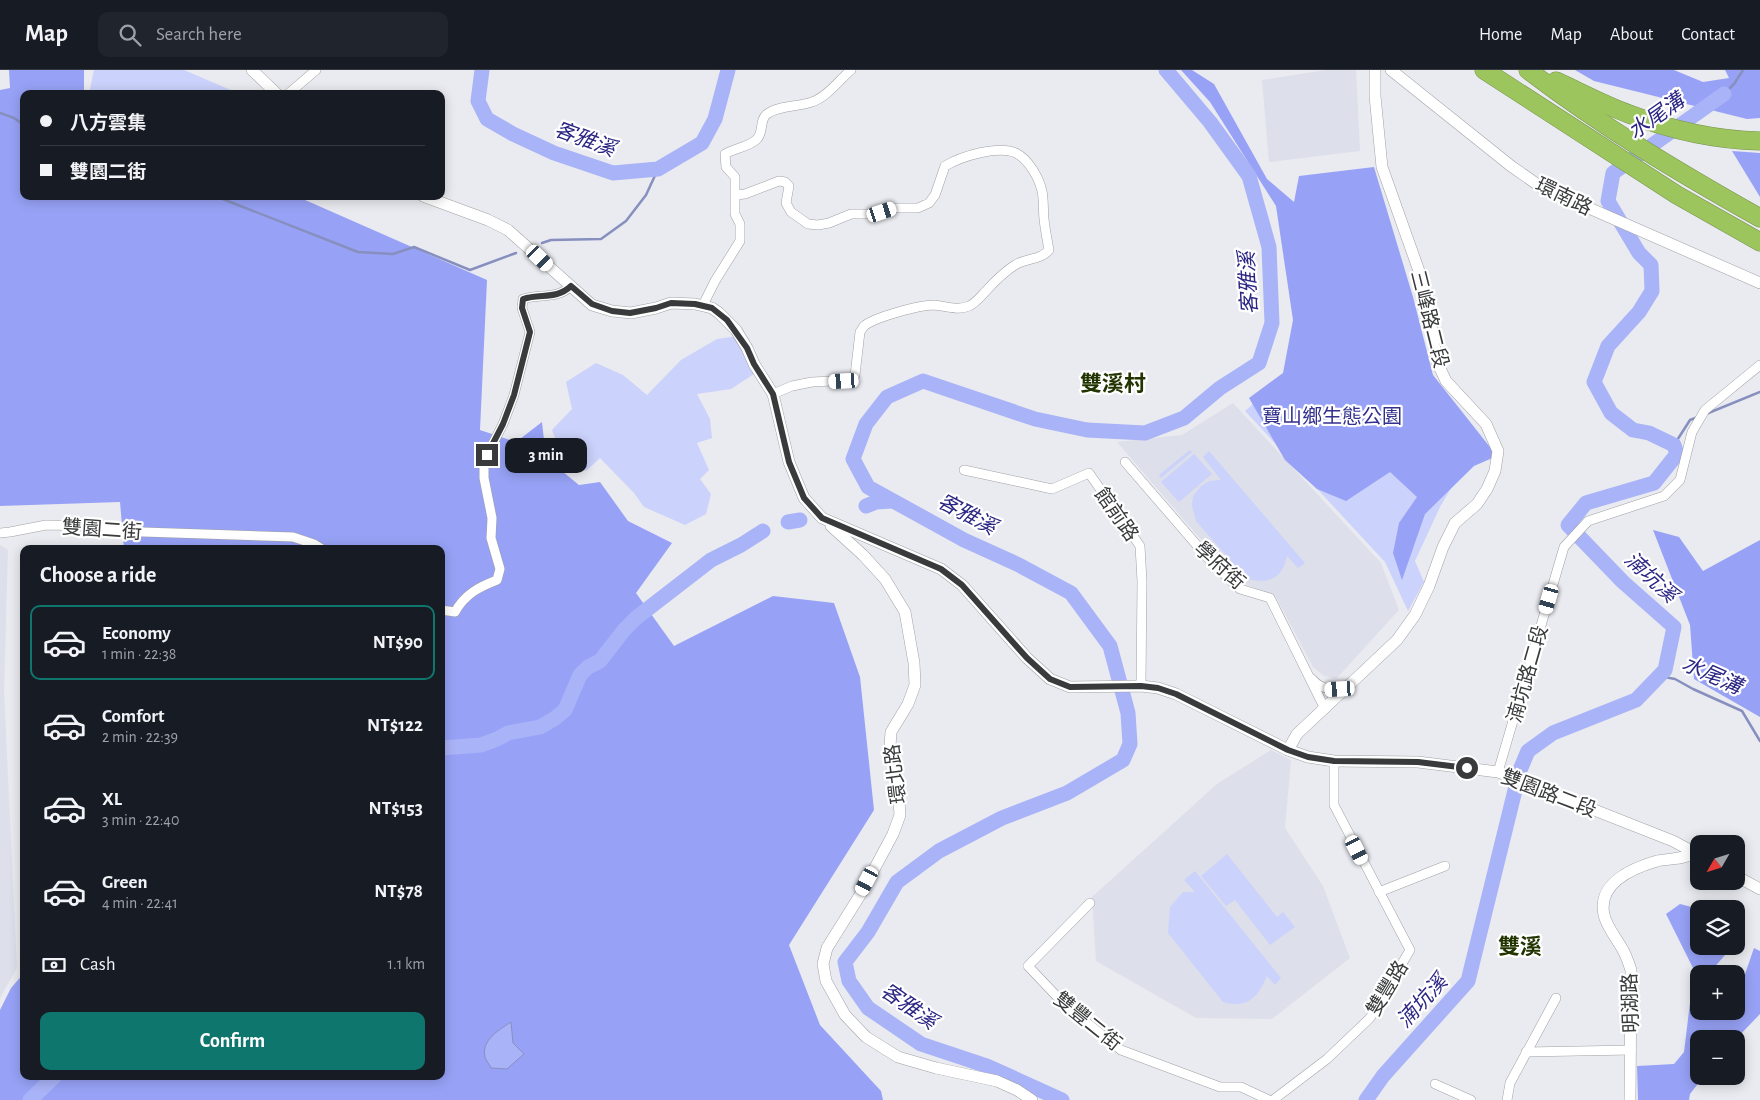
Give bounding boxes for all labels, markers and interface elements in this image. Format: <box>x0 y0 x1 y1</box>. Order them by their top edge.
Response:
search box <box>98 12 448 57</box>
icon: search <box>116 21 144 49</box>
text: Map <box>25 22 68 46</box>
text: Search here <box>156 25 242 44</box>
text: Home <box>1479 26 1522 44</box>
text: Map <box>1550 26 1582 44</box>
text: About <box>1610 26 1653 44</box>
text: Contact <box>1681 26 1735 44</box>
water label: 水尾溝 <box>1624 87 1691 143</box>
text: 八方雲集 <box>70 114 146 133</box>
water label: 客雅溪 <box>552 118 621 161</box>
text: 雙園二街 <box>70 163 146 182</box>
street label: 環南路 <box>1532 174 1595 219</box>
car <box>865 200 898 224</box>
car <box>523 242 556 274</box>
water label: 客雅溪 <box>1235 248 1261 315</box>
street label: 三峰路二段 <box>1407 268 1452 370</box>
district label: 雙溪村 <box>1080 372 1146 395</box>
car <box>828 373 859 389</box>
park label: 寶山鄉生態公園 <box>1262 406 1402 427</box>
callout: 3 min <box>504 438 587 472</box>
route end <box>476 444 498 466</box>
text: 3 min <box>529 447 563 463</box>
street label: 館前路 <box>1091 484 1142 545</box>
water label: 客雅溪 <box>934 489 1003 540</box>
street label: 雙園二街 <box>61 516 143 543</box>
street label: 學府街 <box>1190 537 1249 593</box>
water label: 湳坑溪 <box>1620 547 1684 609</box>
text: Choose a ride <box>40 564 156 586</box>
car <box>1537 583 1560 615</box>
icon: car <box>42 620 87 665</box>
street label: 湳坑路二段 <box>1504 623 1551 725</box>
text: Economy <box>102 624 171 643</box>
text: NT$90 <box>373 633 423 652</box>
text: 1 min · 22:38 <box>102 646 176 662</box>
water label: 水尾溝 <box>1679 652 1748 699</box>
car <box>1324 681 1355 697</box>
icon: car <box>42 703 87 748</box>
text: Comfort <box>102 707 164 726</box>
text: NT$122 <box>367 716 423 735</box>
text: 2 min · 22:39 <box>102 729 178 745</box>
street label: 環北路 <box>881 743 910 805</box>
route start <box>1456 757 1478 779</box>
street label: 雙園路二段 <box>1498 766 1599 821</box>
icon: car <box>42 786 87 831</box>
text: XL <box>102 790 122 809</box>
text: NT$153 <box>369 799 423 818</box>
text: 3 min · 22:40 <box>102 812 179 828</box>
car <box>1343 833 1370 867</box>
north arrow <box>1690 835 1745 890</box>
map controls <box>1690 835 1745 1085</box>
car <box>853 864 880 898</box>
icon: car <box>42 869 87 914</box>
text: Green <box>102 873 148 892</box>
text: NT$78 <box>374 882 423 901</box>
text: 4 min · 22:41 <box>102 895 178 911</box>
button: layers <box>1690 900 1745 955</box>
district label: 雙溪 <box>1498 935 1542 958</box>
icon: cash <box>40 951 68 979</box>
text: Cash <box>80 955 116 974</box>
text: 1.1 km <box>388 956 425 972</box>
street label: 雙豐路 <box>1363 957 1412 1019</box>
button: + <box>1690 965 1745 1020</box>
water label: 湳坑溪 <box>1393 968 1453 1032</box>
street label: 明湖路 <box>1619 973 1642 1033</box>
water label: 客雅溪 <box>877 979 944 1035</box>
street label: 雙豐二街 <box>1050 988 1125 1055</box>
button: Confirm <box>40 1012 425 1070</box>
button: − <box>1690 1030 1745 1085</box>

